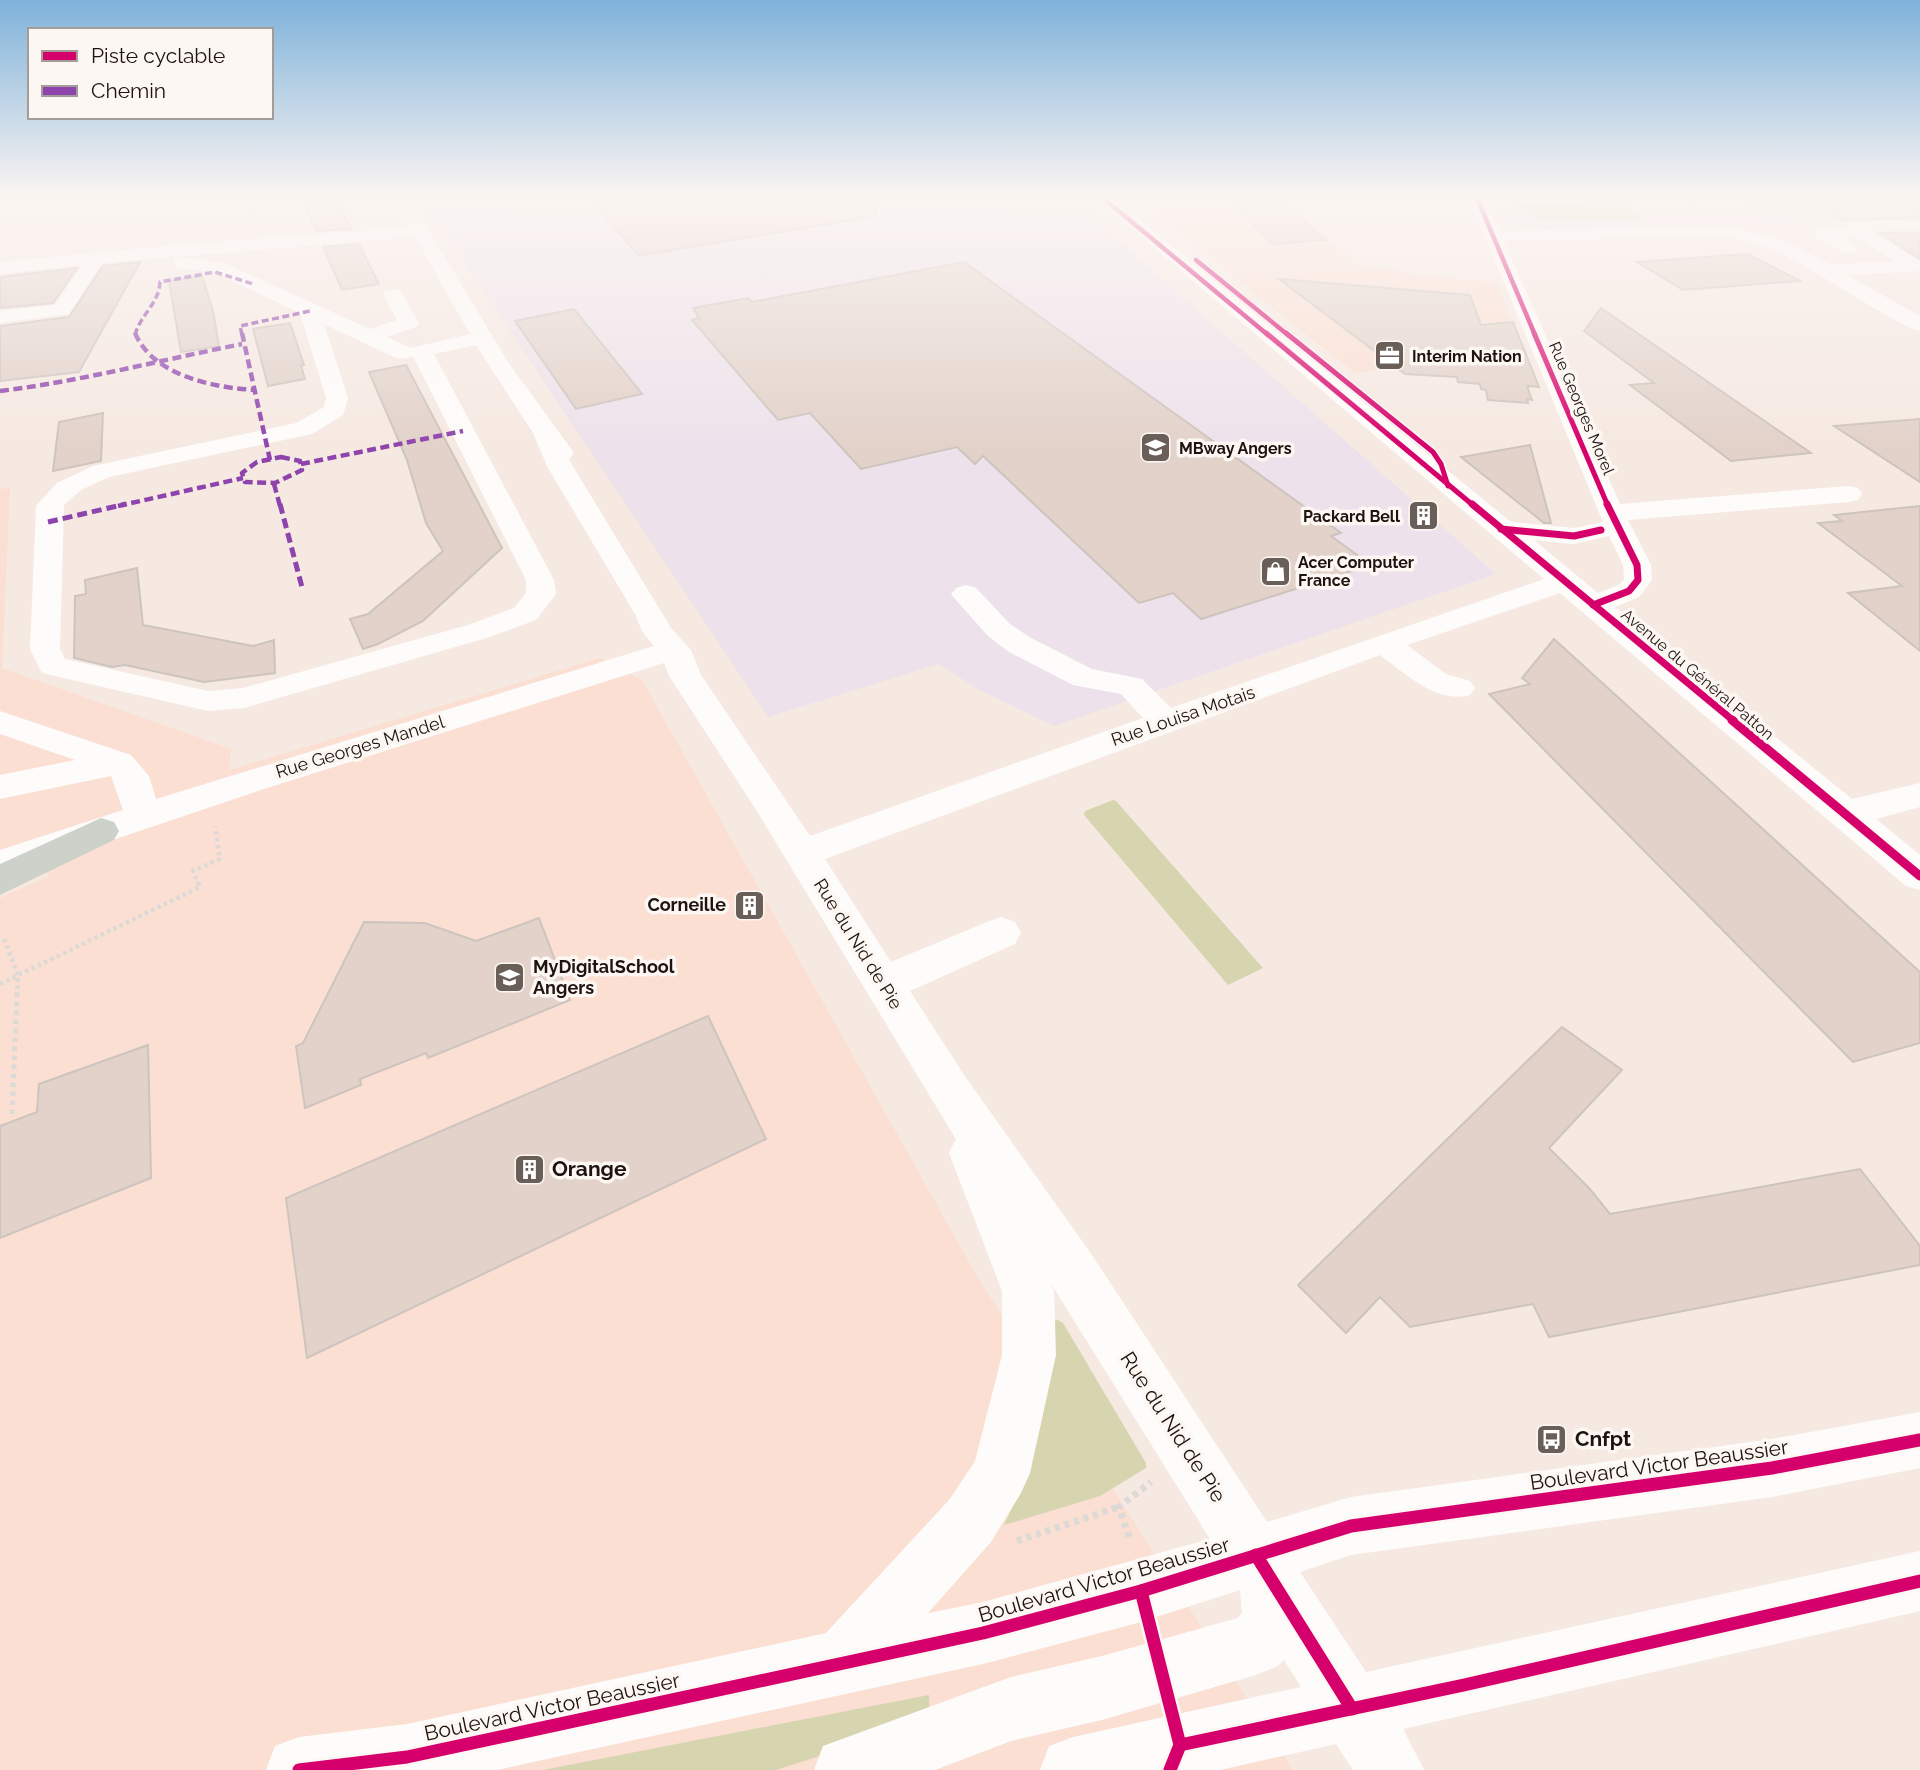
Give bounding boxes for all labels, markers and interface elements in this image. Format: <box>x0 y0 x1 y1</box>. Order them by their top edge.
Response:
legend <box>28 28 273 119</box>
text: Piste cyclable <box>91 43 225 68</box>
text: Chemin <box>91 78 166 103</box>
office icon: Interim Nation <box>1372 339 1406 373</box>
street label: Rue Georges Morel <box>1545 339 1618 478</box>
place label: Interim Nation <box>1412 347 1522 366</box>
school or university icon: MBway Angers <box>1139 431 1173 465</box>
place label: MBway Angers <box>1179 439 1292 458</box>
building icon: Packard Bell <box>1406 499 1440 533</box>
place label: Packard Bell <box>1303 507 1401 526</box>
place label: Acer Computer France <box>1298 553 1414 590</box>
shop icon: Acer Computer France <box>1258 554 1292 588</box>
street label: Avenue du Général Patton <box>1617 605 1778 744</box>
street label: Rue Louisa Motais <box>1108 681 1258 750</box>
street label: Rue Georges Mandel <box>273 711 447 782</box>
street label: Rue du Nid de Pie <box>810 875 907 1013</box>
building icon: Corneille <box>732 888 766 922</box>
place label: Corneille <box>647 894 726 915</box>
place label: MyDigitalSchool Angers <box>533 956 675 998</box>
school or university icon: MyDigitalSchool Angers <box>493 960 527 994</box>
building icon: Orange <box>512 1152 546 1186</box>
place label: Orange <box>552 1156 627 1181</box>
street label: Rue du Nid de Pie <box>1115 1347 1231 1507</box>
bus stop icon: Cnfpt <box>1535 1422 1569 1456</box>
place label: Cnfpt <box>1575 1426 1631 1451</box>
street label: Boulevard Victor Beaussier <box>1528 1434 1790 1495</box>
street label: Boulevard Victor Beaussier <box>975 1531 1233 1627</box>
street label: Boulevard Victor Beaussier <box>422 1667 683 1746</box>

